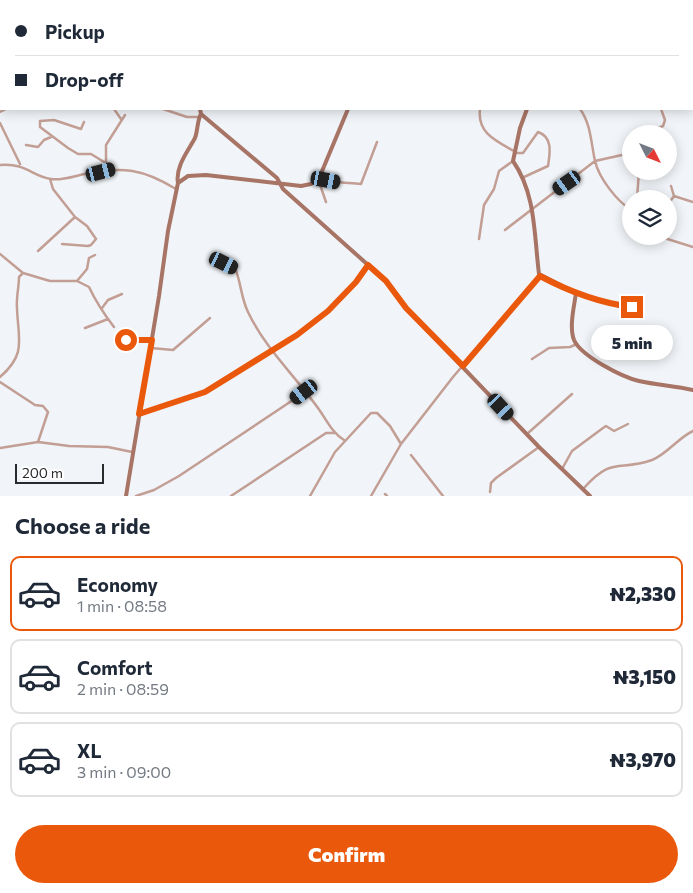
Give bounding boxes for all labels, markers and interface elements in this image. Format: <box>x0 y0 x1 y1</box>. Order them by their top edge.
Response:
text: Pickup <box>45 20 105 43</box>
text: Drop-off <box>45 68 124 91</box>
north arrow <box>622 125 678 180</box>
map controls <box>622 125 677 245</box>
car <box>84 161 117 183</box>
car <box>550 168 583 198</box>
car <box>309 170 342 190</box>
button: layers <box>622 190 677 245</box>
car <box>207 250 240 276</box>
route end <box>621 296 643 318</box>
callout: 5 min <box>591 324 673 360</box>
route start <box>115 329 137 351</box>
text: 5 min <box>612 333 652 352</box>
car <box>287 377 320 407</box>
car <box>485 391 516 423</box>
scale bar <box>15 460 104 484</box>
text: 200 m <box>22 464 63 481</box>
text: Choose a ride <box>15 512 150 539</box>
icon: car <box>17 571 62 616</box>
text: Economy <box>77 573 158 596</box>
text: ₦2,330 <box>610 582 676 605</box>
text: 1 min · 08:58 <box>77 596 167 615</box>
icon: car <box>17 654 62 699</box>
text: Comfort <box>77 656 153 679</box>
text: ₦3,150 <box>613 665 676 688</box>
text: 2 min · 08:59 <box>77 679 169 698</box>
icon: car <box>17 737 62 782</box>
text: XL <box>77 739 102 762</box>
text: ₦3,970 <box>609 748 676 771</box>
text: 3 min · 09:00 <box>77 762 171 781</box>
button: Confirm <box>15 825 678 883</box>

